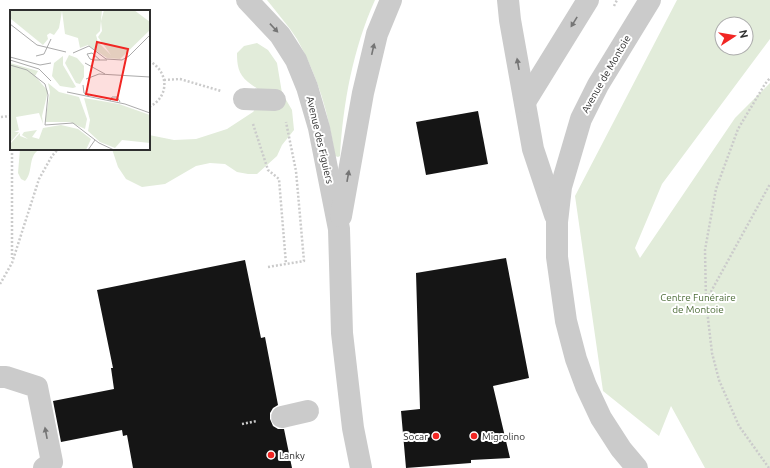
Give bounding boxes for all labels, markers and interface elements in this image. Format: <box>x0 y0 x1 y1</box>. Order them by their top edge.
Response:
inset map <box>10 10 150 150</box>
north arrow <box>714 16 754 56</box>
one-way arrow <box>570 17 578 27</box>
one-way arrow <box>269 23 278 33</box>
text: N <box>737 29 751 39</box>
street label: Avenue de Montoie <box>579 33 633 115</box>
one-way arrow <box>370 43 376 55</box>
one-way arrow <box>514 57 520 70</box>
street label: Avenue des Figuiers <box>305 95 335 185</box>
one-way arrow <box>345 170 351 183</box>
park label: Centre Funéraire de Montoie <box>660 292 736 315</box>
one-way arrow <box>43 427 49 439</box>
place label: Socar <box>403 431 428 442</box>
marker: Socar <box>431 431 441 441</box>
marker: Migrolino <box>469 431 479 441</box>
place label: Migrolino <box>482 431 525 442</box>
marker: Lanky <box>266 450 276 460</box>
place label: Lanky <box>279 450 305 461</box>

